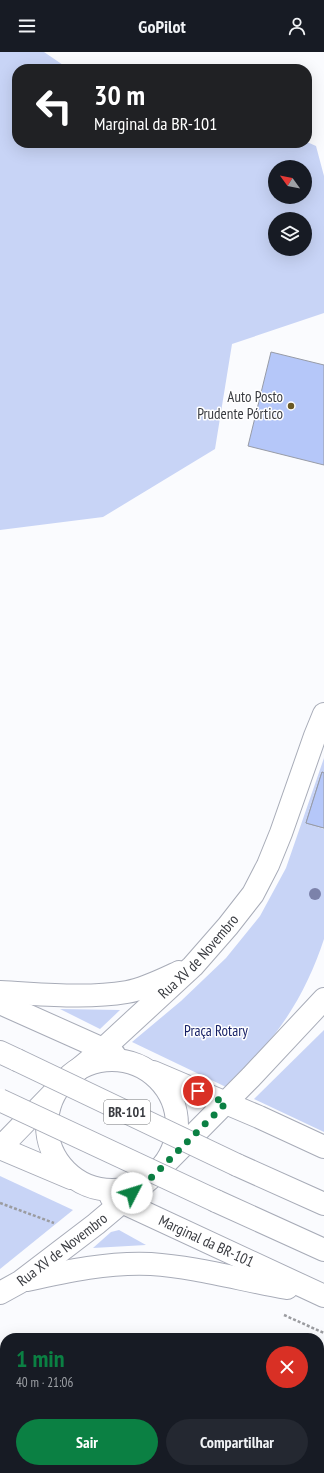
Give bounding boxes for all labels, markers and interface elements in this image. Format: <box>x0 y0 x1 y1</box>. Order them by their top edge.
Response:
icon: menu <box>16 15 38 37</box>
text: GoPilot <box>138 15 186 38</box>
icon: person <box>286 15 308 37</box>
text: 30 m <box>94 76 145 113</box>
icon: left <box>28 80 80 132</box>
text: Marginal da BR-101 <box>94 112 217 135</box>
north arrow <box>268 160 312 204</box>
map controls <box>268 160 312 256</box>
button: layers <box>268 212 312 256</box>
place label: Auto Posto Prudente Pórtico <box>197 387 283 423</box>
marker: Auto Posto Prudente Pórtico <box>286 401 296 411</box>
street label: Rua XV de Novembro <box>154 911 242 1002</box>
park label: Praça Rotary <box>184 1021 248 1040</box>
pin <box>181 1074 215 1108</box>
icon: arrive <box>187 1080 209 1102</box>
road number: BR-101 <box>104 1100 150 1124</box>
position arrow <box>111 1172 153 1214</box>
street label: Rua XV de Novembro <box>13 1209 111 1290</box>
street label: Marginal da BR-101 <box>156 1210 257 1271</box>
text: 1 min <box>16 1343 64 1374</box>
button: close <box>266 1346 308 1388</box>
text: 40 m · 21:06 <box>16 1374 73 1391</box>
button: Sair <box>16 1419 158 1465</box>
button: Compartilhar <box>166 1419 308 1465</box>

